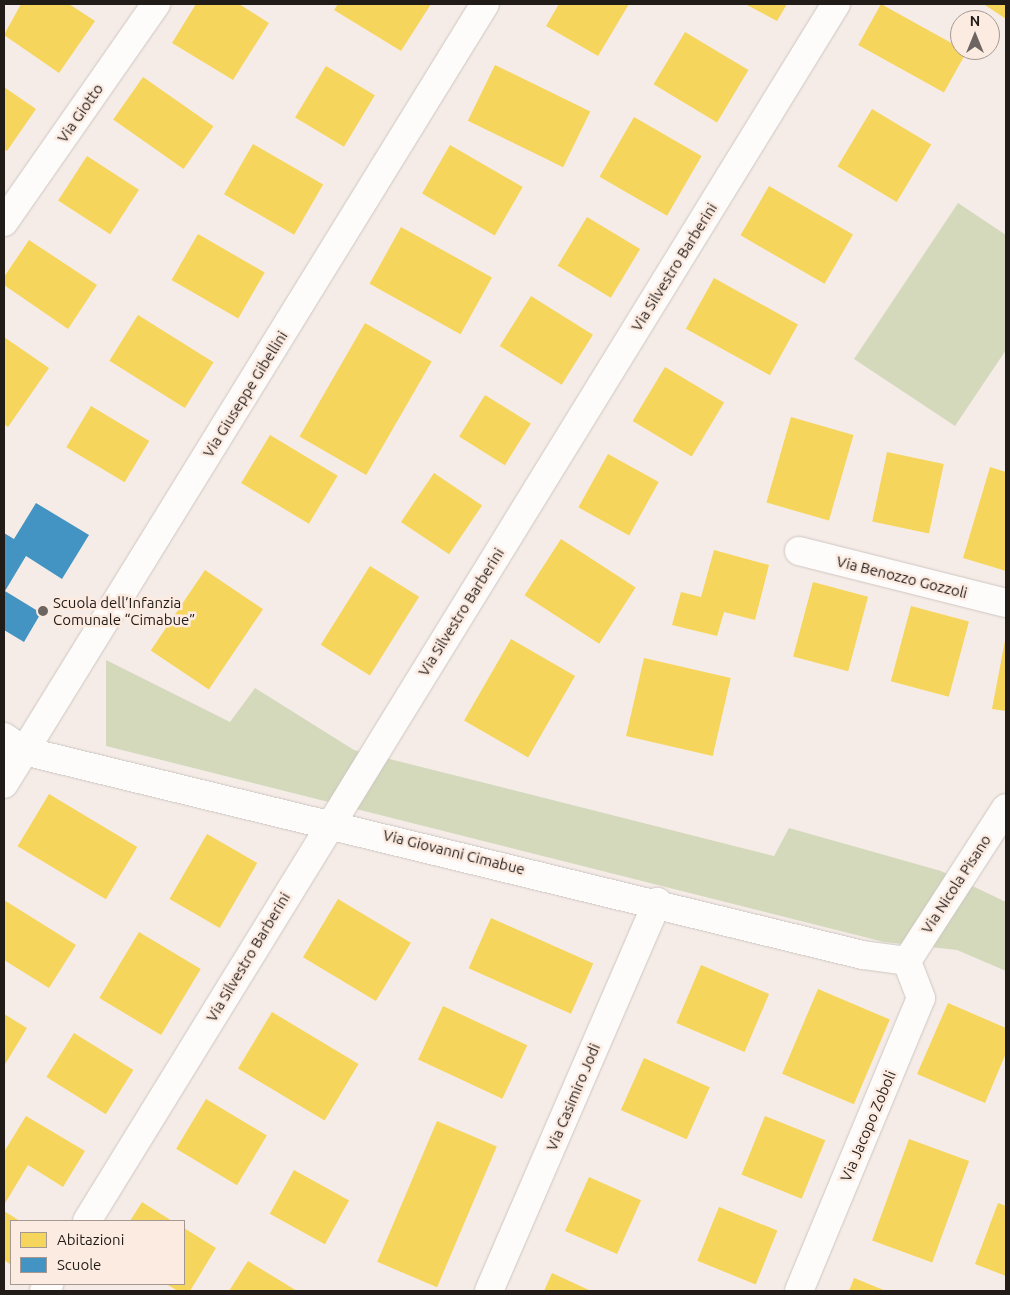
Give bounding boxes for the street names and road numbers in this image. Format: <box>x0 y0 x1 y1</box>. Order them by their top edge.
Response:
street label: Via Giotto <box>53 80 107 146</box>
street label: Via Silvestro Barberini <box>627 200 721 334</box>
street label: Via Giuseppe Gibellini <box>199 328 291 460</box>
street label: Via Silvestro Barberini <box>414 545 508 679</box>
street label: Via Benozzo Gozzoli <box>835 552 969 602</box>
street label: Via Giovanni Cimabue <box>381 826 527 878</box>
street label: Via Nicola Pisano <box>917 831 995 937</box>
street label: Via Silvestro Barberini <box>202 889 294 1025</box>
street label: Via Casimiro Jodi <box>542 1041 604 1153</box>
street label: Via Jacopo Zoboli <box>837 1068 899 1184</box>

